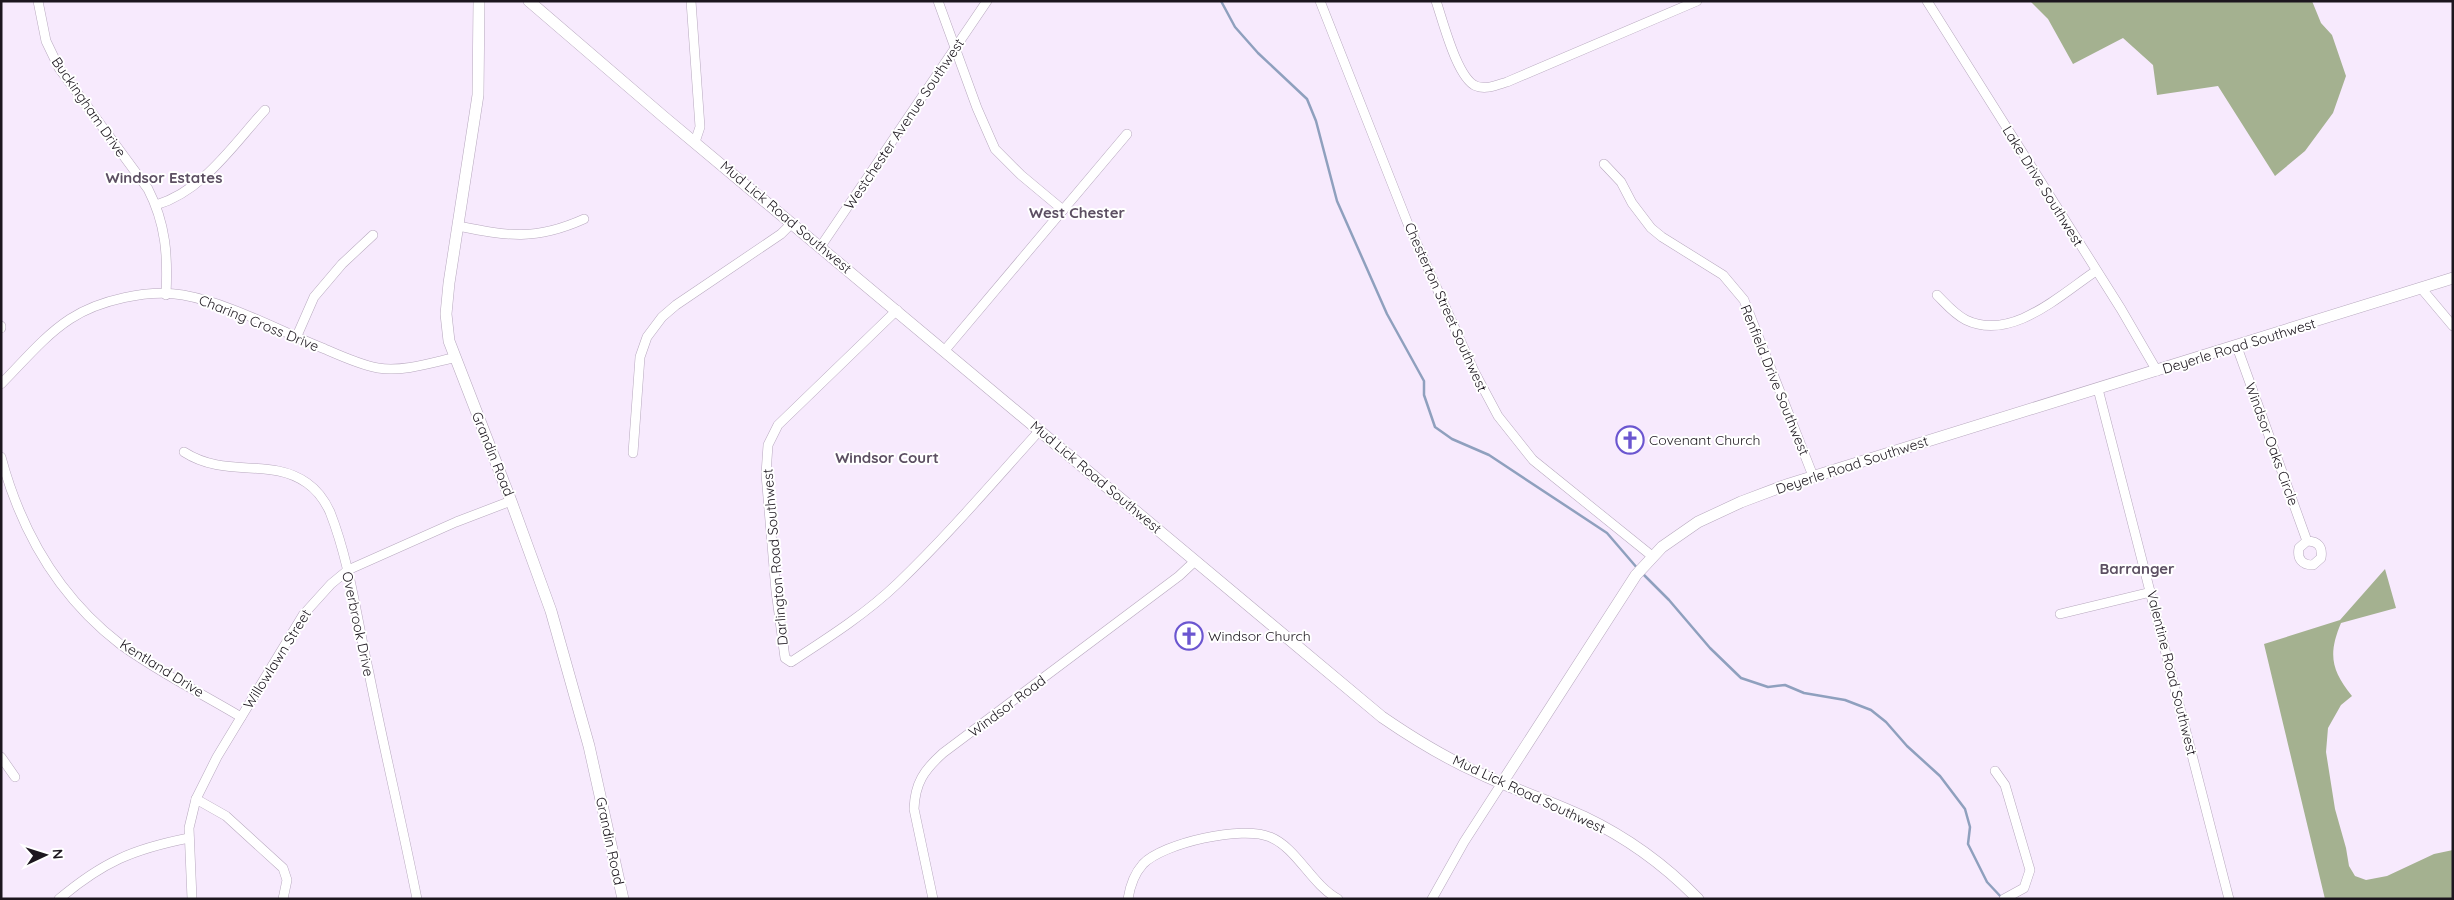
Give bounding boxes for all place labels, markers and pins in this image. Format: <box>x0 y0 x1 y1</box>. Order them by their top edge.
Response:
church icon: Covenant Church <box>1615 425 1645 455</box>
place label: Covenant Church <box>1649 431 1760 449</box>
church icon: Windsor Church <box>1174 621 1204 651</box>
place label: Windsor Church <box>1208 627 1311 645</box>

